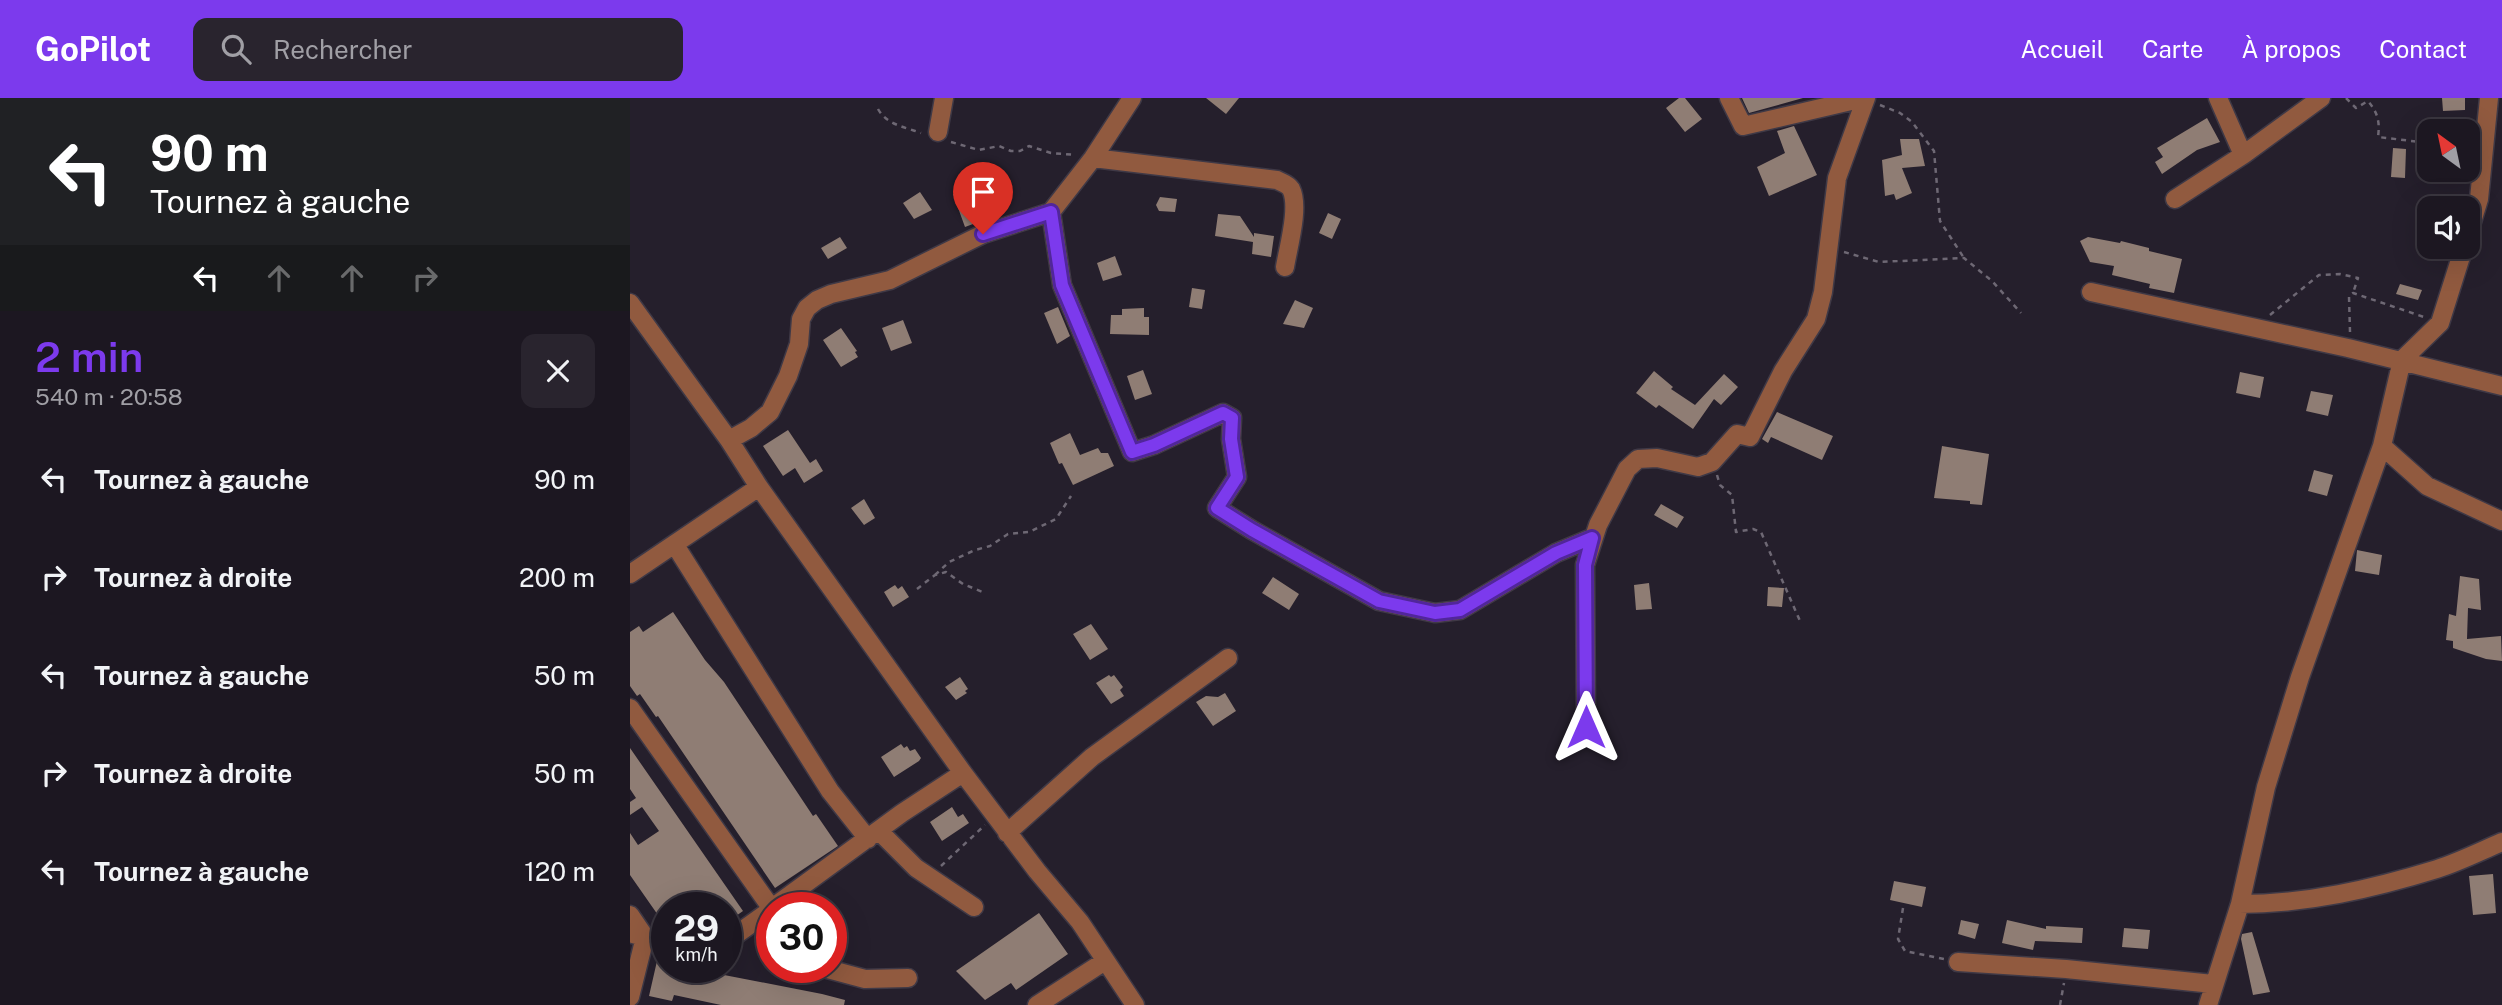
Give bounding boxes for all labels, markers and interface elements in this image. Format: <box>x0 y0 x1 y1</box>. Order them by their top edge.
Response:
search box <box>193 18 683 81</box>
text: GoPilot <box>35 30 151 68</box>
icon: search <box>217 30 255 68</box>
text: Rechercher <box>273 34 412 65</box>
text: Accueil <box>2021 35 2104 63</box>
text: Carte <box>2142 35 2203 63</box>
text: À propos <box>2241 35 2341 63</box>
text: Contact <box>2379 35 2467 63</box>
north arrow <box>2417 119 2480 182</box>
map controls <box>2417 119 2480 259</box>
text: 90 m <box>150 124 269 182</box>
icon: left <box>35 126 126 217</box>
pin <box>953 162 1013 234</box>
icon: arrive <box>964 173 1002 211</box>
text: Tournez à gauche <box>150 183 410 220</box>
button: sound <box>2417 196 2480 259</box>
icon: left <box>187 259 225 297</box>
icon: ahead <box>260 259 298 297</box>
icon: ahead <box>333 259 371 297</box>
icon: right <box>406 259 444 297</box>
text: 2 min <box>35 332 143 381</box>
button: close <box>521 334 595 408</box>
text: 540 m · 20:58 <box>35 383 183 410</box>
icon: left <box>35 460 73 498</box>
text: Tournez à gauche <box>94 464 309 495</box>
text: 90 m <box>534 464 595 495</box>
icon: right <box>35 558 73 596</box>
text: Tournez à droite <box>94 562 292 593</box>
text: 200 m <box>519 562 595 593</box>
icon: left <box>35 656 73 694</box>
text: Tournez à gauche <box>94 660 309 691</box>
text: 50 m <box>534 660 595 691</box>
position arrow <box>1549 690 1623 764</box>
icon: right <box>35 754 73 792</box>
text: Tournez à droite <box>94 758 292 789</box>
text: 50 m <box>534 758 595 789</box>
icon: left <box>35 852 73 890</box>
text: Tournez à gauche <box>94 856 309 887</box>
text: 120 m <box>524 856 595 887</box>
speed limit sign: 30 <box>756 892 847 983</box>
text: 29 <box>674 908 719 949</box>
text: km/h <box>675 944 718 965</box>

